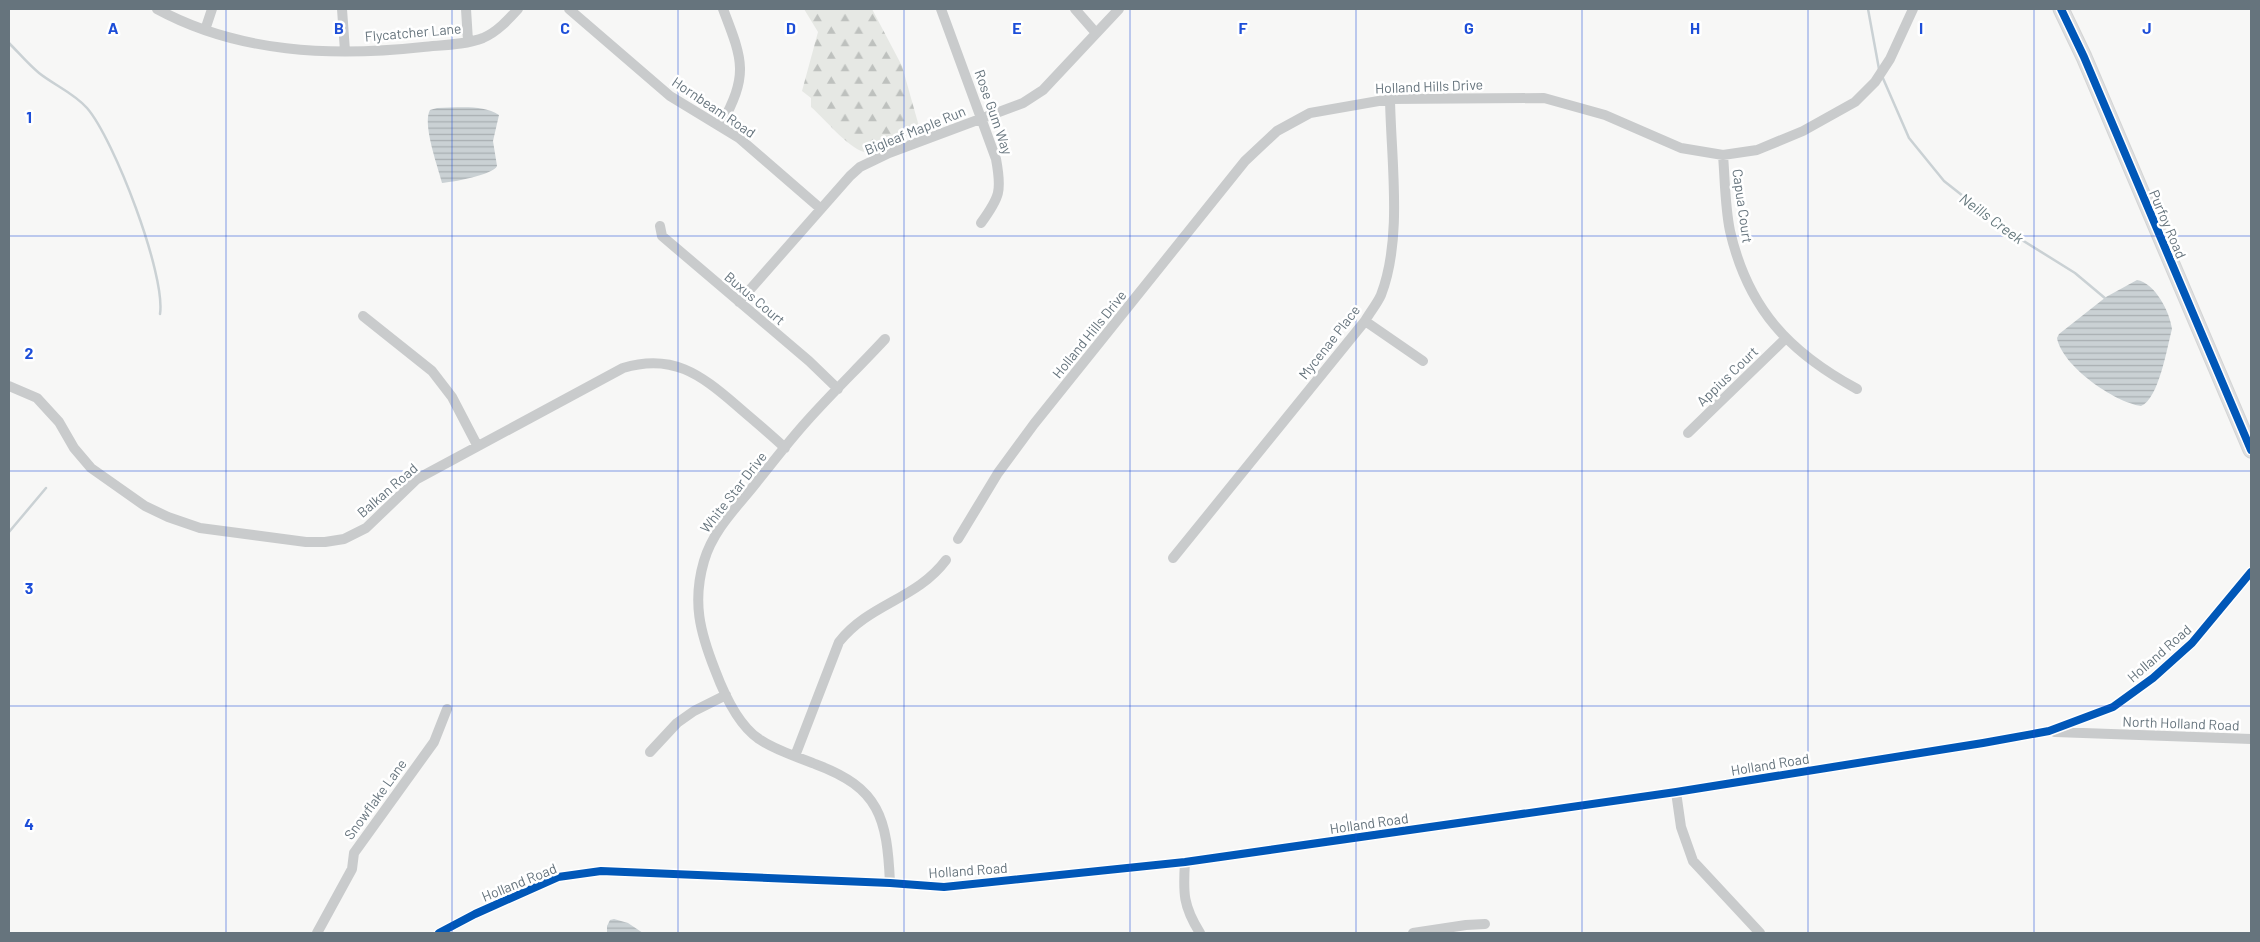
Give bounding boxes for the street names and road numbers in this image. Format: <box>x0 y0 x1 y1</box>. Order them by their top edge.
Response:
street label: Flycatcher Lane <box>364 19 462 45</box>
street label: Rose Gum Way <box>972 67 1017 157</box>
street label: Hornbeam Road <box>669 73 759 141</box>
street label: Holland Hills Drive <box>1375 76 1483 96</box>
street label: Bigleaf Maple Run <box>862 102 968 158</box>
street label: Capua Court <box>1729 168 1757 244</box>
street label: Purfoy Road <box>2146 187 2190 261</box>
street label: Buxus Court <box>721 268 789 328</box>
street label: Holland Hills Drive <box>1048 287 1130 381</box>
street label: Mycenae Place <box>1295 302 1363 382</box>
street label: Appius Court <box>1693 343 1761 409</box>
street label: White Star Drive <box>696 448 770 536</box>
street label: Balkan Road <box>353 459 421 521</box>
street label: Holland Road <box>2124 621 2194 685</box>
street label: North Holland Road <box>2122 712 2240 734</box>
street label: Holland Road <box>1730 749 1810 779</box>
street label: Snowflake Lane <box>340 755 410 843</box>
street label: Holland Road <box>1329 809 1409 837</box>
street label: Holland Road <box>479 859 559 905</box>
street label: Holland Road <box>928 859 1008 881</box>

